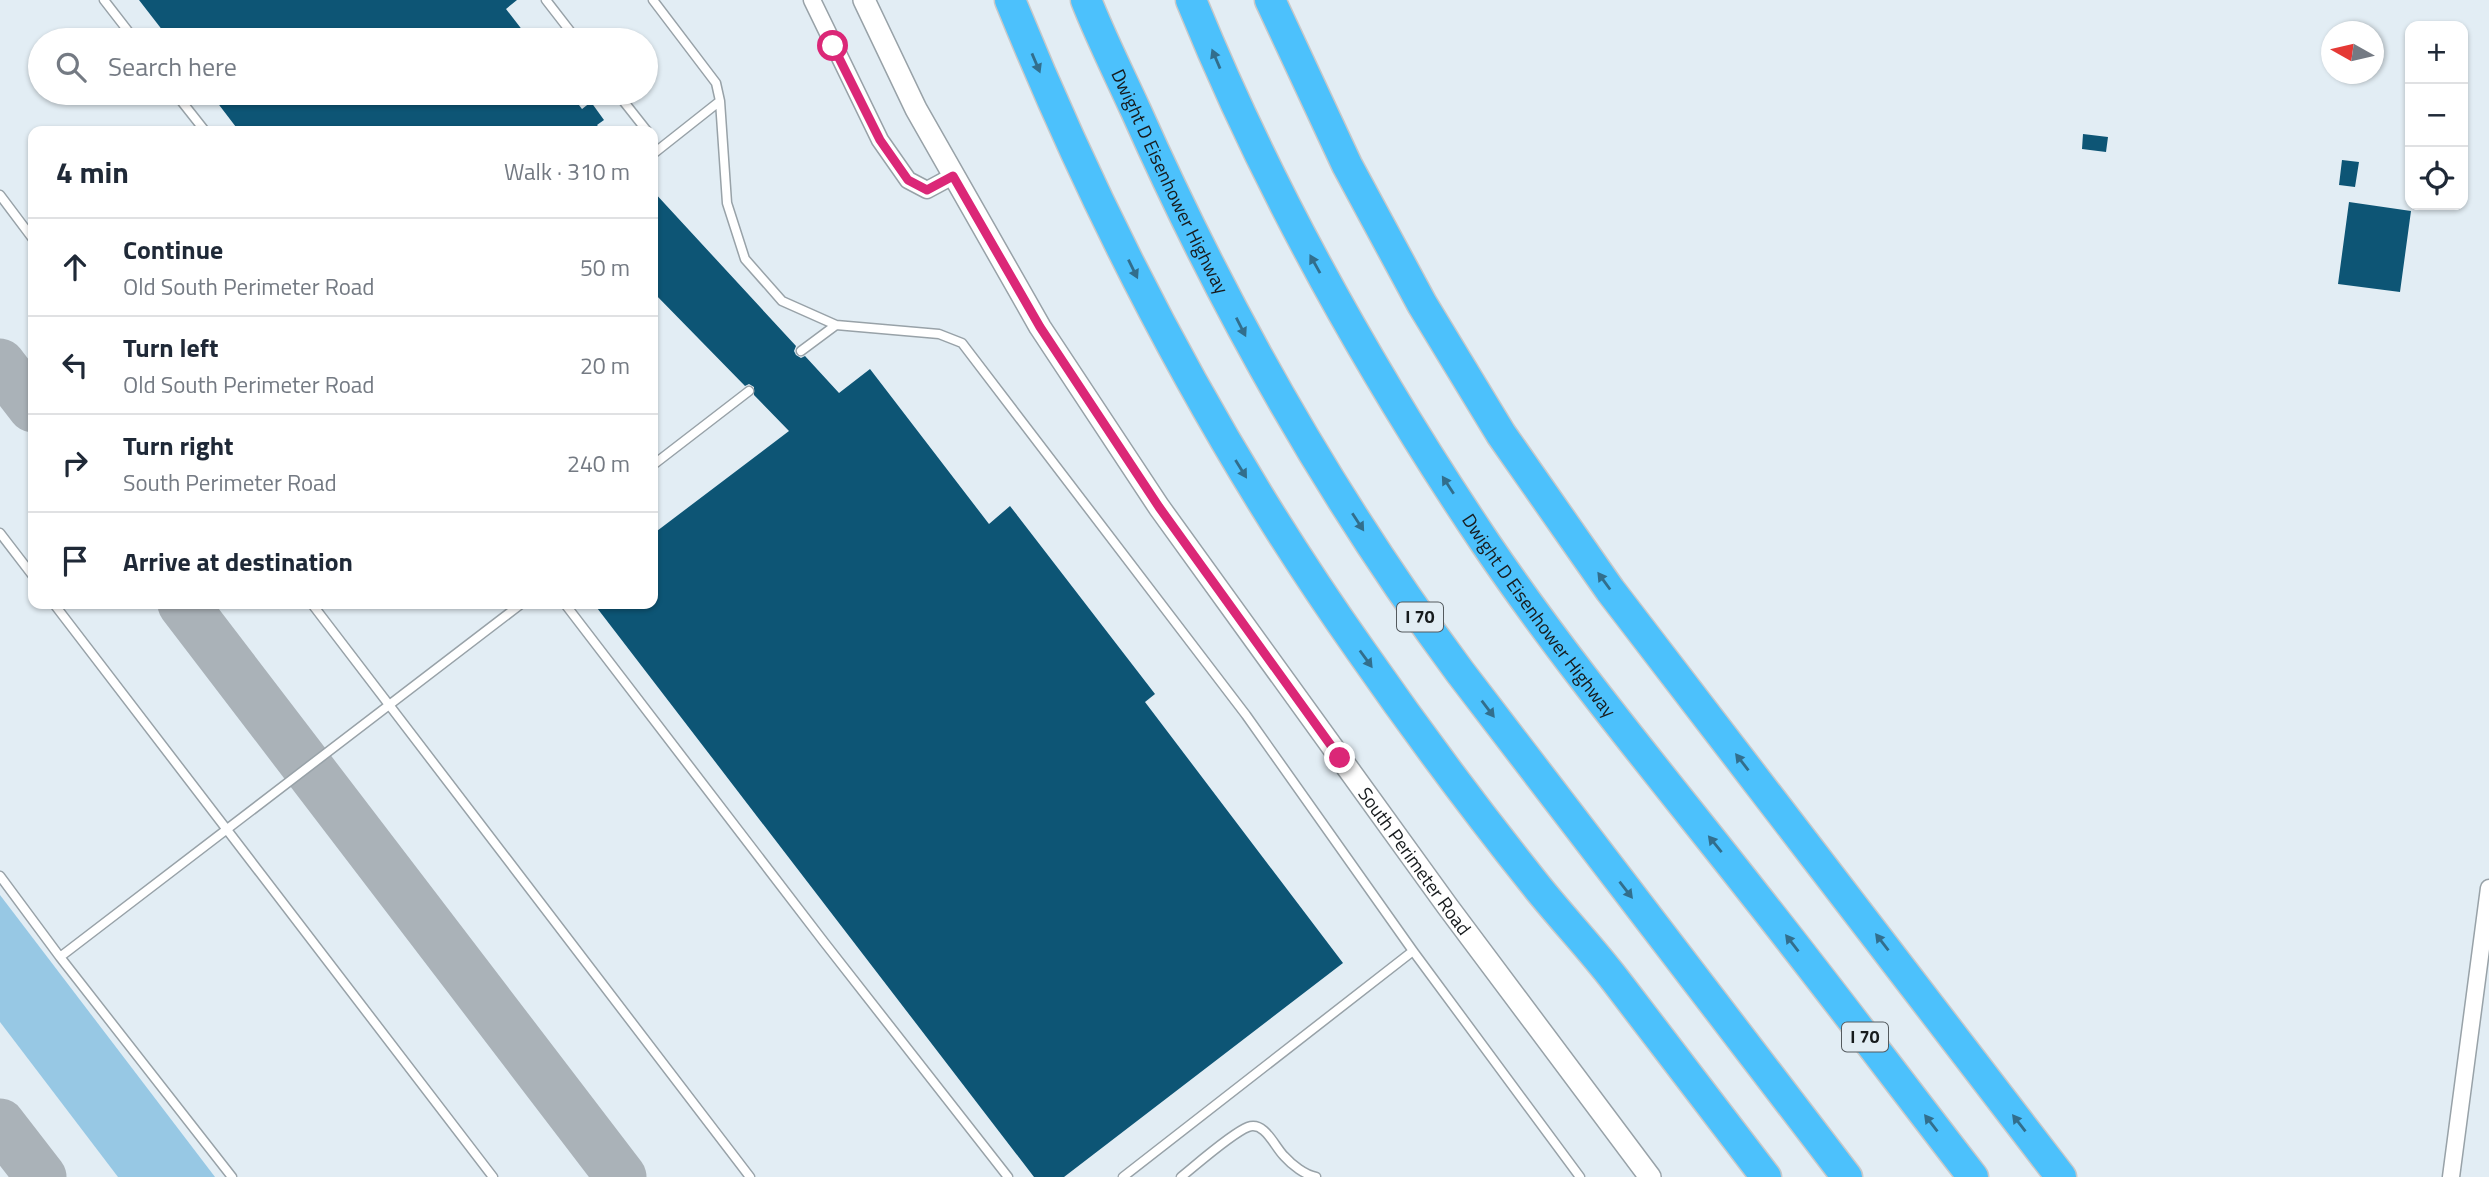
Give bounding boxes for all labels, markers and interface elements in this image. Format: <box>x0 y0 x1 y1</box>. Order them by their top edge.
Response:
north arrow <box>2321 21 2384 84</box>
map controls <box>2405 21 2468 210</box>
button: + <box>2405 21 2468 84</box>
search box <box>28 28 658 105</box>
route start <box>817 30 848 61</box>
text: Search here <box>108 47 237 86</box>
icon: search <box>52 48 90 86</box>
one-way arrow <box>1210 49 1222 69</box>
one-way arrow <box>1030 53 1042 73</box>
street label: Dwight D Eisenhower Highway <box>1104 64 1237 299</box>
button: − <box>2405 84 2468 147</box>
button: locate <box>2405 147 2468 210</box>
text: 4 min <box>56 149 129 195</box>
text: Walk · 310 m <box>504 154 630 189</box>
text: Continue <box>123 230 223 269</box>
icon: ahead <box>56 248 94 286</box>
text: 50 m <box>580 250 630 285</box>
one-way arrow <box>1309 254 1321 273</box>
one-way arrow <box>1127 259 1138 279</box>
text: Old South Perimeter Road <box>123 269 374 304</box>
one-way arrow <box>1236 317 1247 337</box>
text: Turn left <box>123 328 218 367</box>
icon: left <box>56 346 94 384</box>
text: 20 m <box>580 348 630 383</box>
text: Old South Perimeter Road <box>123 367 374 402</box>
text: Turn right <box>123 426 234 465</box>
icon: right <box>56 444 94 482</box>
text: 240 m <box>567 446 630 481</box>
one-way arrow <box>1235 459 1248 478</box>
text: South Perimeter Road <box>123 465 337 500</box>
one-way arrow <box>1441 475 1454 494</box>
street label: Dwight D Eisenhower Highway <box>1455 507 1624 723</box>
one-way arrow <box>1351 513 1364 532</box>
icon: arrive <box>56 542 94 580</box>
text: Arrive at destination <box>123 542 353 581</box>
one-way arrow <box>1597 572 1611 590</box>
road number: I 70 <box>1397 602 1443 632</box>
one-way arrow <box>1359 650 1373 668</box>
one-way arrow <box>1481 699 1495 718</box>
route end <box>1324 742 1355 773</box>
one-way arrow <box>1736 753 1750 771</box>
street label: South Perimeter Road <box>1352 781 1479 941</box>
one-way arrow <box>1708 835 1723 853</box>
one-way arrow <box>1619 880 1634 898</box>
one-way arrow <box>1874 933 1889 951</box>
one-way arrow <box>1785 934 1800 952</box>
road number: I 70 <box>1842 1022 1888 1052</box>
one-way arrow <box>1924 1114 1938 1132</box>
one-way arrow <box>2013 1114 2027 1132</box>

